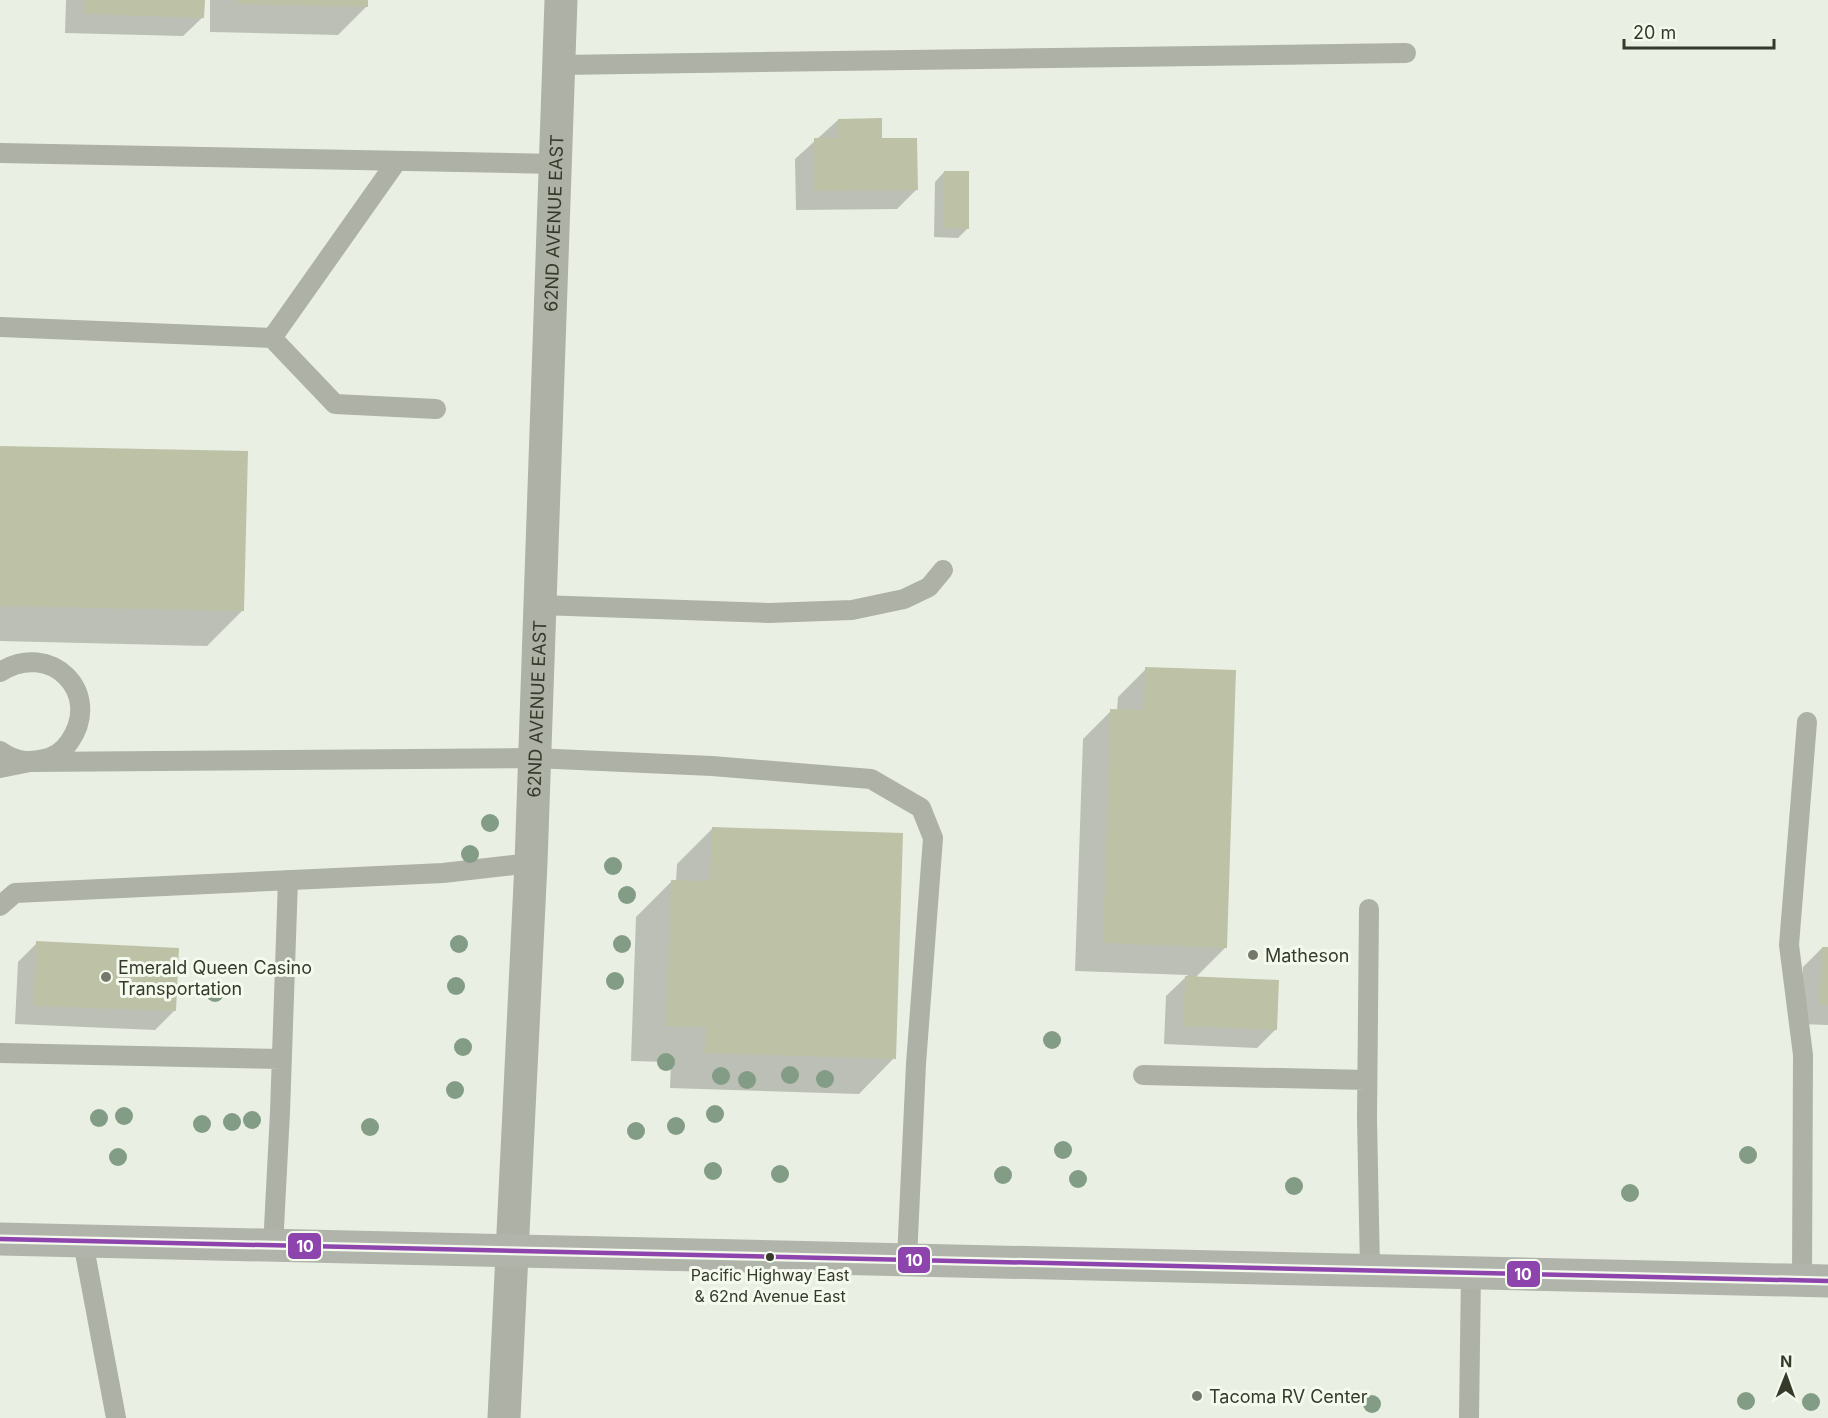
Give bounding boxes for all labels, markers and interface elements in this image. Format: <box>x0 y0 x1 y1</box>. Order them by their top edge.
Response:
scale bar <box>1624 12 1774 50</box>
text: 20 m <box>1633 22 1676 43</box>
street label: 62ND AVENUE EAST <box>540 134 567 312</box>
street label: 62ND AVENUE EAST <box>523 620 550 798</box>
place label: Matheson <box>1265 945 1349 966</box>
marker: Matheson <box>1246 948 1260 962</box>
place label: Emerald Queen Casino Transportation <box>118 957 312 999</box>
marker: Emerald Queen Casino Transportation <box>99 970 113 984</box>
line badge: 10 <box>287 1232 322 1260</box>
text: 10 <box>296 1236 314 1256</box>
line badge: 10 <box>897 1246 931 1274</box>
text: 10 <box>905 1250 923 1270</box>
marker: Pacific Highway East & 62nd Avenue East <box>764 1251 776 1263</box>
line badge: 10 <box>1506 1260 1541 1288</box>
text: 10 <box>1514 1264 1532 1284</box>
place label: Pacific Highway East & 62nd Avenue East <box>691 1265 849 1306</box>
north arrow <box>1756 1346 1816 1406</box>
text: N <box>1780 1351 1793 1371</box>
place label: Tacoma RV Center <box>1209 1386 1368 1407</box>
marker: Tacoma RV Center <box>1190 1389 1204 1403</box>

